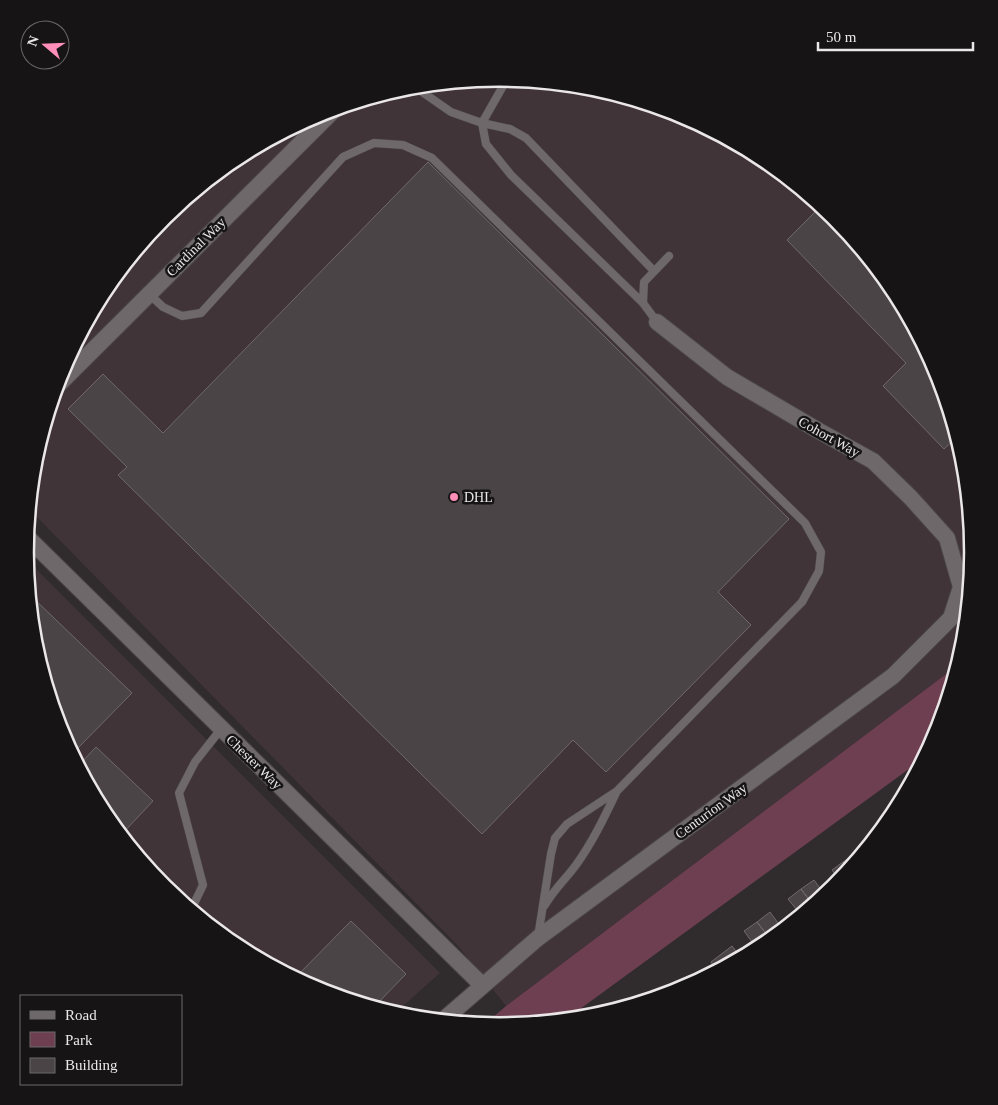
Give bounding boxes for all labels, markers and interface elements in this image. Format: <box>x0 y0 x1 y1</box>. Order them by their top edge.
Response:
north arrow <box>20 20 70 70</box>
scale bar <box>818 20 973 52</box>
text: 50 m <box>826 29 857 45</box>
text: N <box>24 34 42 48</box>
street label: Cardinal Way <box>164 215 228 279</box>
street label: Cohort Way <box>796 414 862 460</box>
place label: DHL <box>464 490 493 505</box>
marker: DHL <box>448 491 460 503</box>
street label: Chester Way <box>223 732 285 792</box>
street label: Centurion Way <box>672 780 750 842</box>
legend <box>20 995 182 1085</box>
text: Road <box>65 1007 97 1023</box>
text: Park <box>65 1032 93 1048</box>
text: Building <box>65 1057 118 1073</box>

